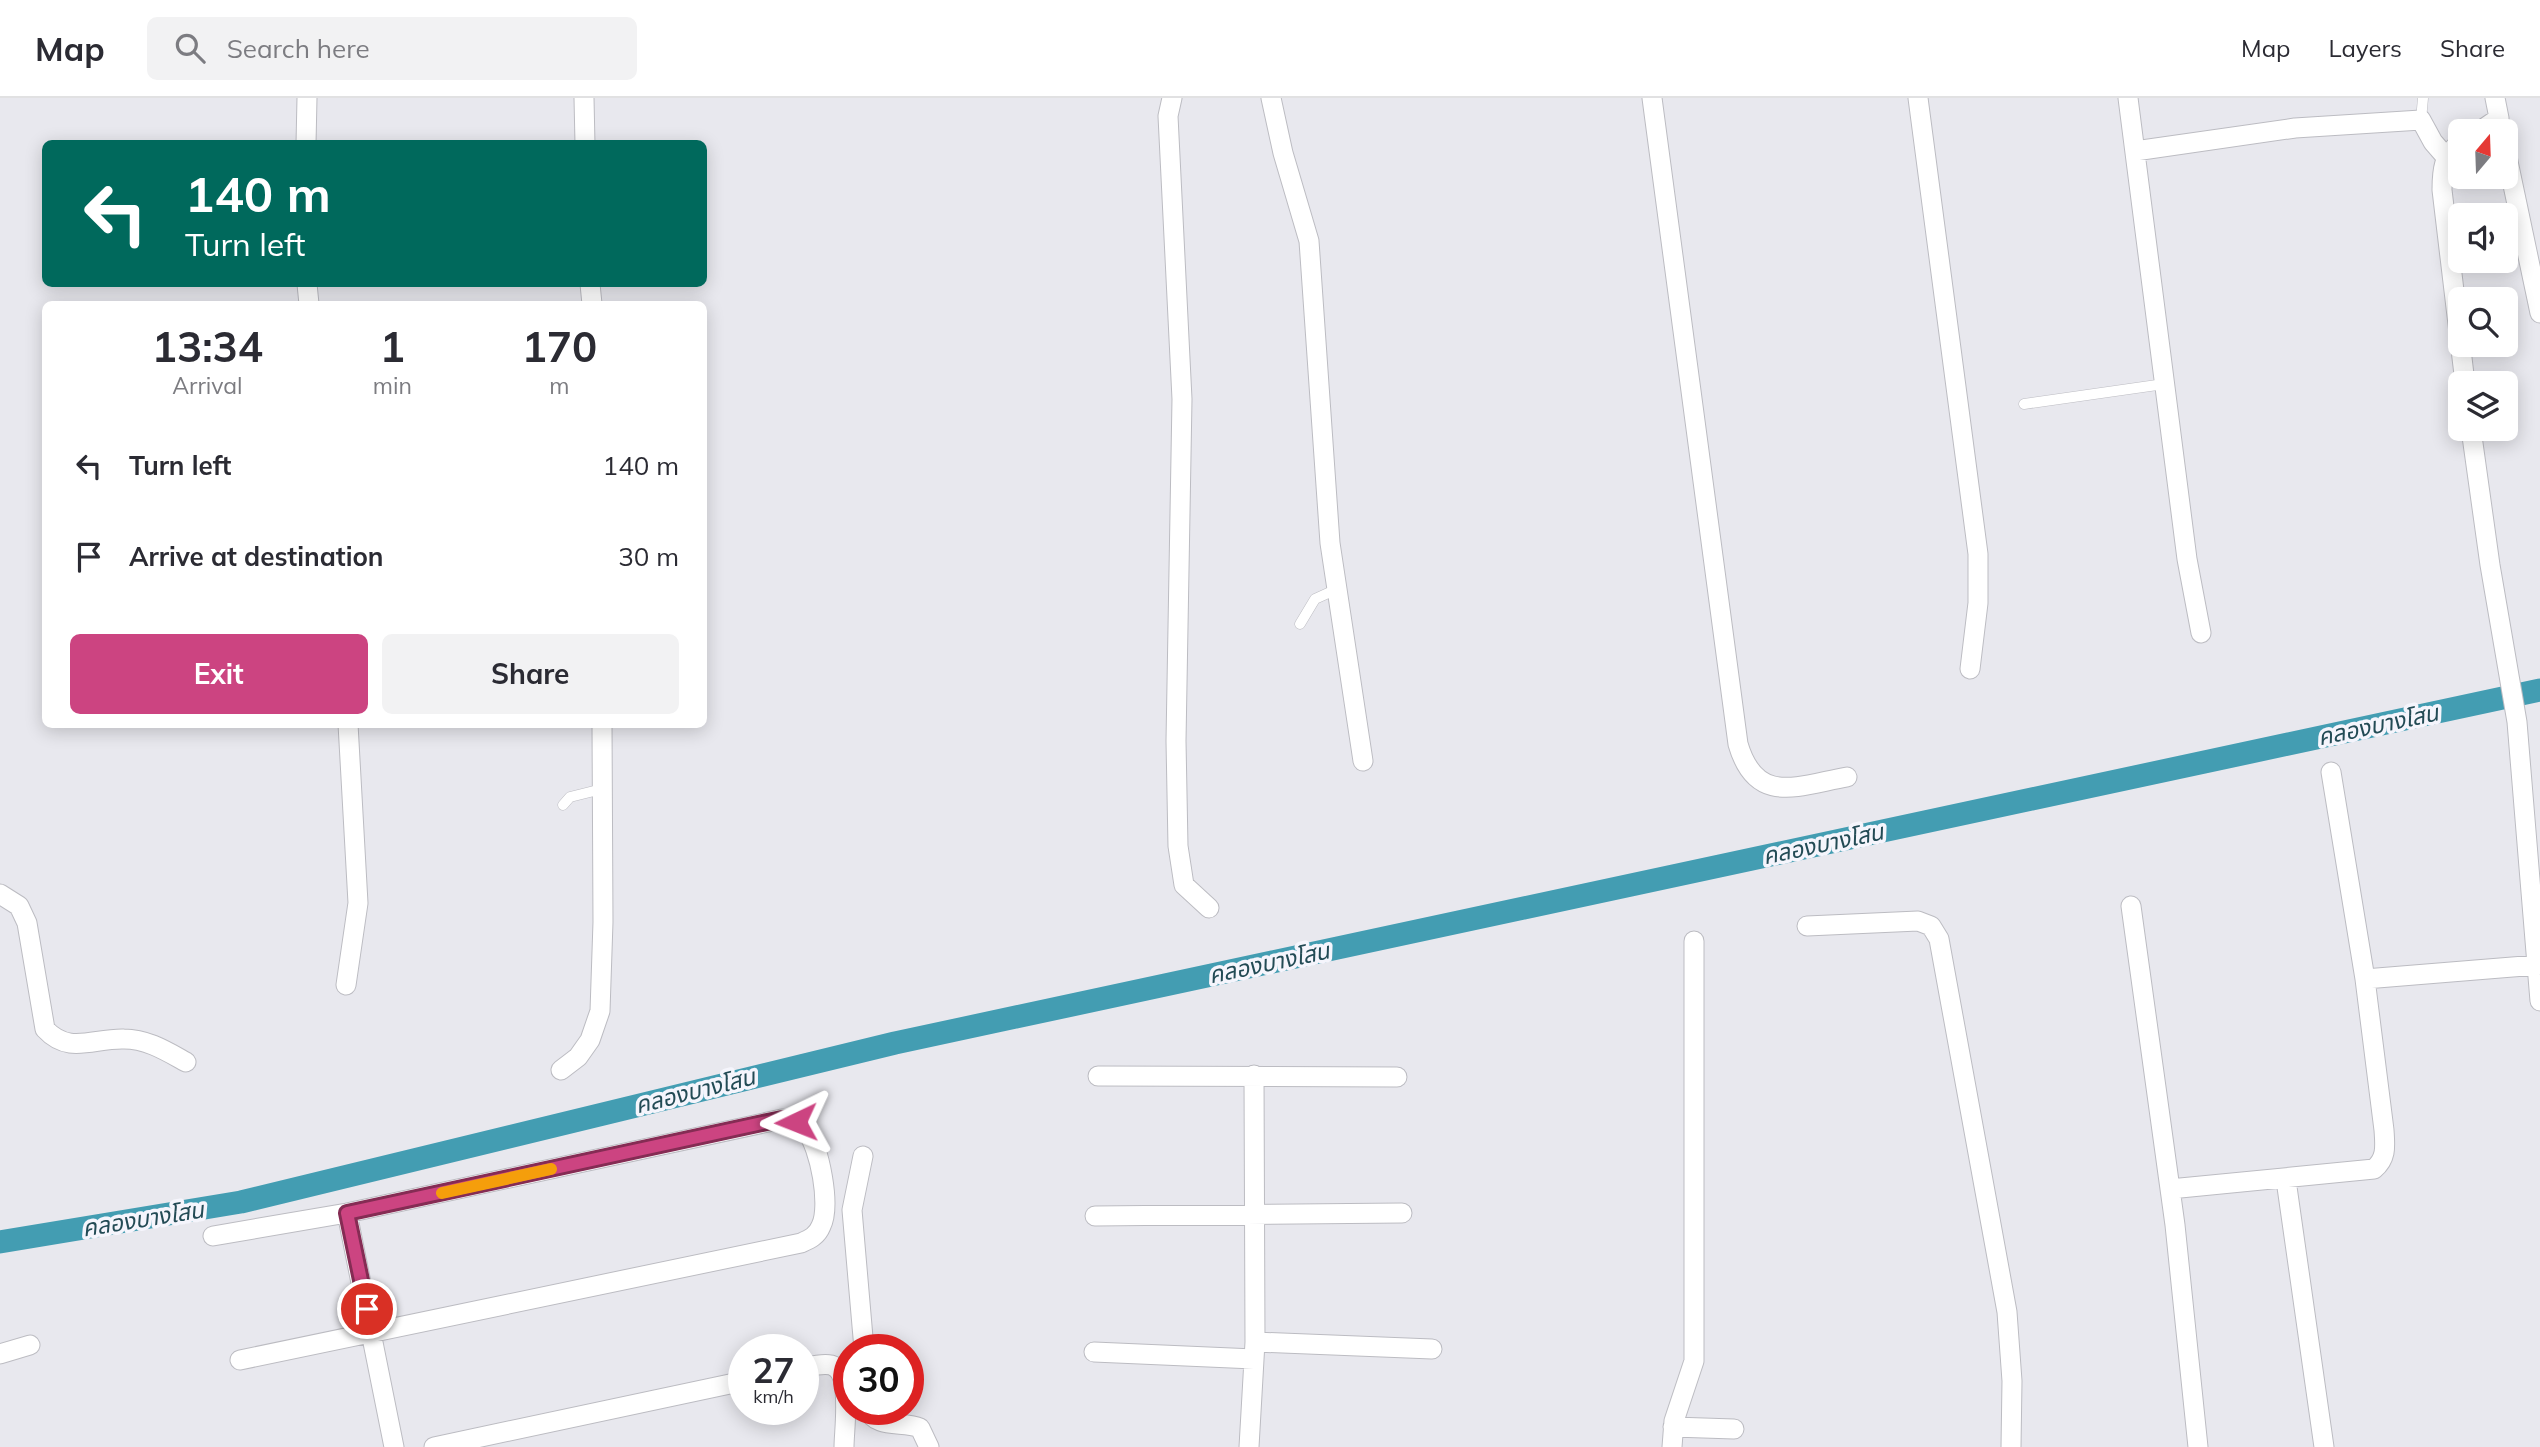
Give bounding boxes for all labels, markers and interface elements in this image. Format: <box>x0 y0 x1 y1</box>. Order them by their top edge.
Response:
search box <box>147 17 637 80</box>
text: Map <box>35 28 105 69</box>
icon: search <box>171 29 209 67</box>
text: Search here <box>227 32 370 65</box>
text: Map <box>2241 33 2290 63</box>
text: Layers <box>2328 33 2402 63</box>
text: Share <box>2440 33 2505 63</box>
north arrow <box>2448 119 2518 189</box>
map controls <box>2448 119 2518 441</box>
text: 140 m <box>185 163 331 224</box>
icon: left <box>70 168 161 259</box>
button: sound <box>2448 203 2518 273</box>
text: Turn left <box>185 224 305 264</box>
button: search <box>2448 287 2518 357</box>
text: 13:34 <box>152 320 263 373</box>
text: 1 <box>380 320 405 373</box>
text: 170 <box>522 320 597 373</box>
text: Arrival <box>172 371 243 400</box>
text: min <box>373 371 412 400</box>
text: m <box>549 371 570 400</box>
button: layers <box>2448 371 2518 441</box>
icon: left <box>70 447 108 485</box>
text: Turn left <box>129 449 231 482</box>
text: 140 m <box>603 449 679 482</box>
icon: arrive <box>70 538 108 576</box>
text: Arrive at destination <box>129 540 384 573</box>
text: 30 m <box>618 540 679 573</box>
button: Exit <box>70 634 368 714</box>
button: Share <box>382 634 679 714</box>
water label: คลองบางโสน <box>2315 697 2443 751</box>
water label: คลองบางโสน <box>1760 816 1888 870</box>
water label: คลองบางโสน <box>1206 935 1334 989</box>
water label: คลองบางโสน <box>632 1061 760 1119</box>
position arrow <box>759 1085 833 1159</box>
water label: คลองบางโสน <box>80 1194 208 1242</box>
pin <box>337 1279 397 1339</box>
icon: arrive <box>348 1290 386 1328</box>
speed limit sign: 30 <box>833 1334 924 1425</box>
text: 27 <box>752 1348 795 1392</box>
text: km/h <box>753 1385 794 1408</box>

